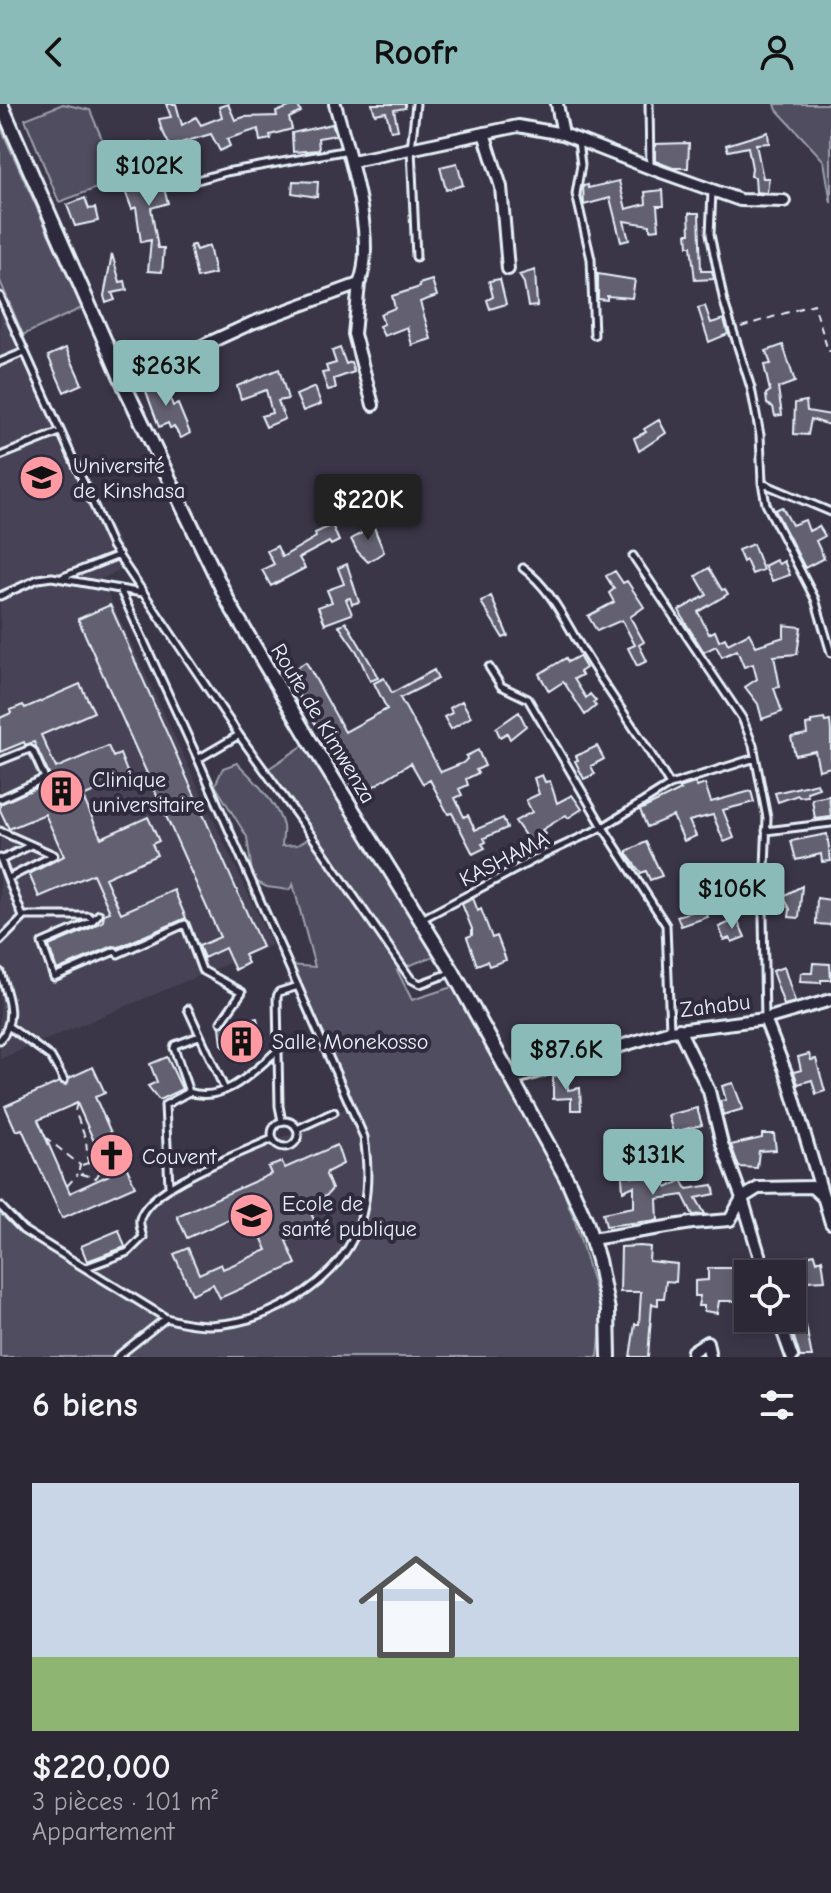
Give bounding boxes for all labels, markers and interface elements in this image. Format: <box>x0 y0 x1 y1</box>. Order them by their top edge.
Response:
icon: back <box>32 30 76 74</box>
icon: person <box>755 30 799 74</box>
text: Roofr <box>373 32 458 73</box>
pin: $102K <box>93 140 205 208</box>
text: $102K <box>115 151 183 181</box>
pin: $263K <box>110 340 222 408</box>
text: $263K <box>131 351 201 381</box>
place label: Université de Kinshasa <box>73 453 185 504</box>
school or university icon: Université de Kinshasa <box>18 454 66 502</box>
pin: $220K <box>312 474 424 542</box>
text: $220K <box>332 485 404 515</box>
street label: Route de Kimwenza <box>265 639 381 808</box>
place label: Clinique universitaire <box>92 767 204 818</box>
building icon: Clinique universitaire <box>37 768 85 816</box>
street label: KASHAMA <box>455 825 554 893</box>
pin: $106K <box>676 863 788 931</box>
text: $106K <box>698 874 766 904</box>
street label: Zahabu <box>679 989 752 1023</box>
building icon: Salle Monekosso <box>217 1017 265 1065</box>
pin: $87.6K <box>501 1024 631 1092</box>
place label: Salle Monekosso <box>272 1029 428 1055</box>
text: $87.6K <box>529 1035 603 1065</box>
pin: $131K <box>597 1129 709 1197</box>
church icon: Couvent <box>87 1132 135 1180</box>
text: $131K <box>621 1140 685 1170</box>
place label: Couvent <box>142 1144 217 1170</box>
place label: Ecole de santé publique <box>282 1191 417 1242</box>
school or university icon: Ecole de santé publique <box>227 1192 275 1240</box>
map controls <box>734 1260 806 1332</box>
button: locate <box>734 1260 806 1332</box>
icon: filters <box>755 1383 799 1427</box>
text: 6 biens <box>32 1385 138 1425</box>
icon: home <box>344 1535 488 1679</box>
text: $220,000 <box>32 1747 171 1787</box>
text: 3 pièces · 101 m² <box>32 1787 218 1817</box>
text: Appartement <box>32 1817 175 1847</box>

